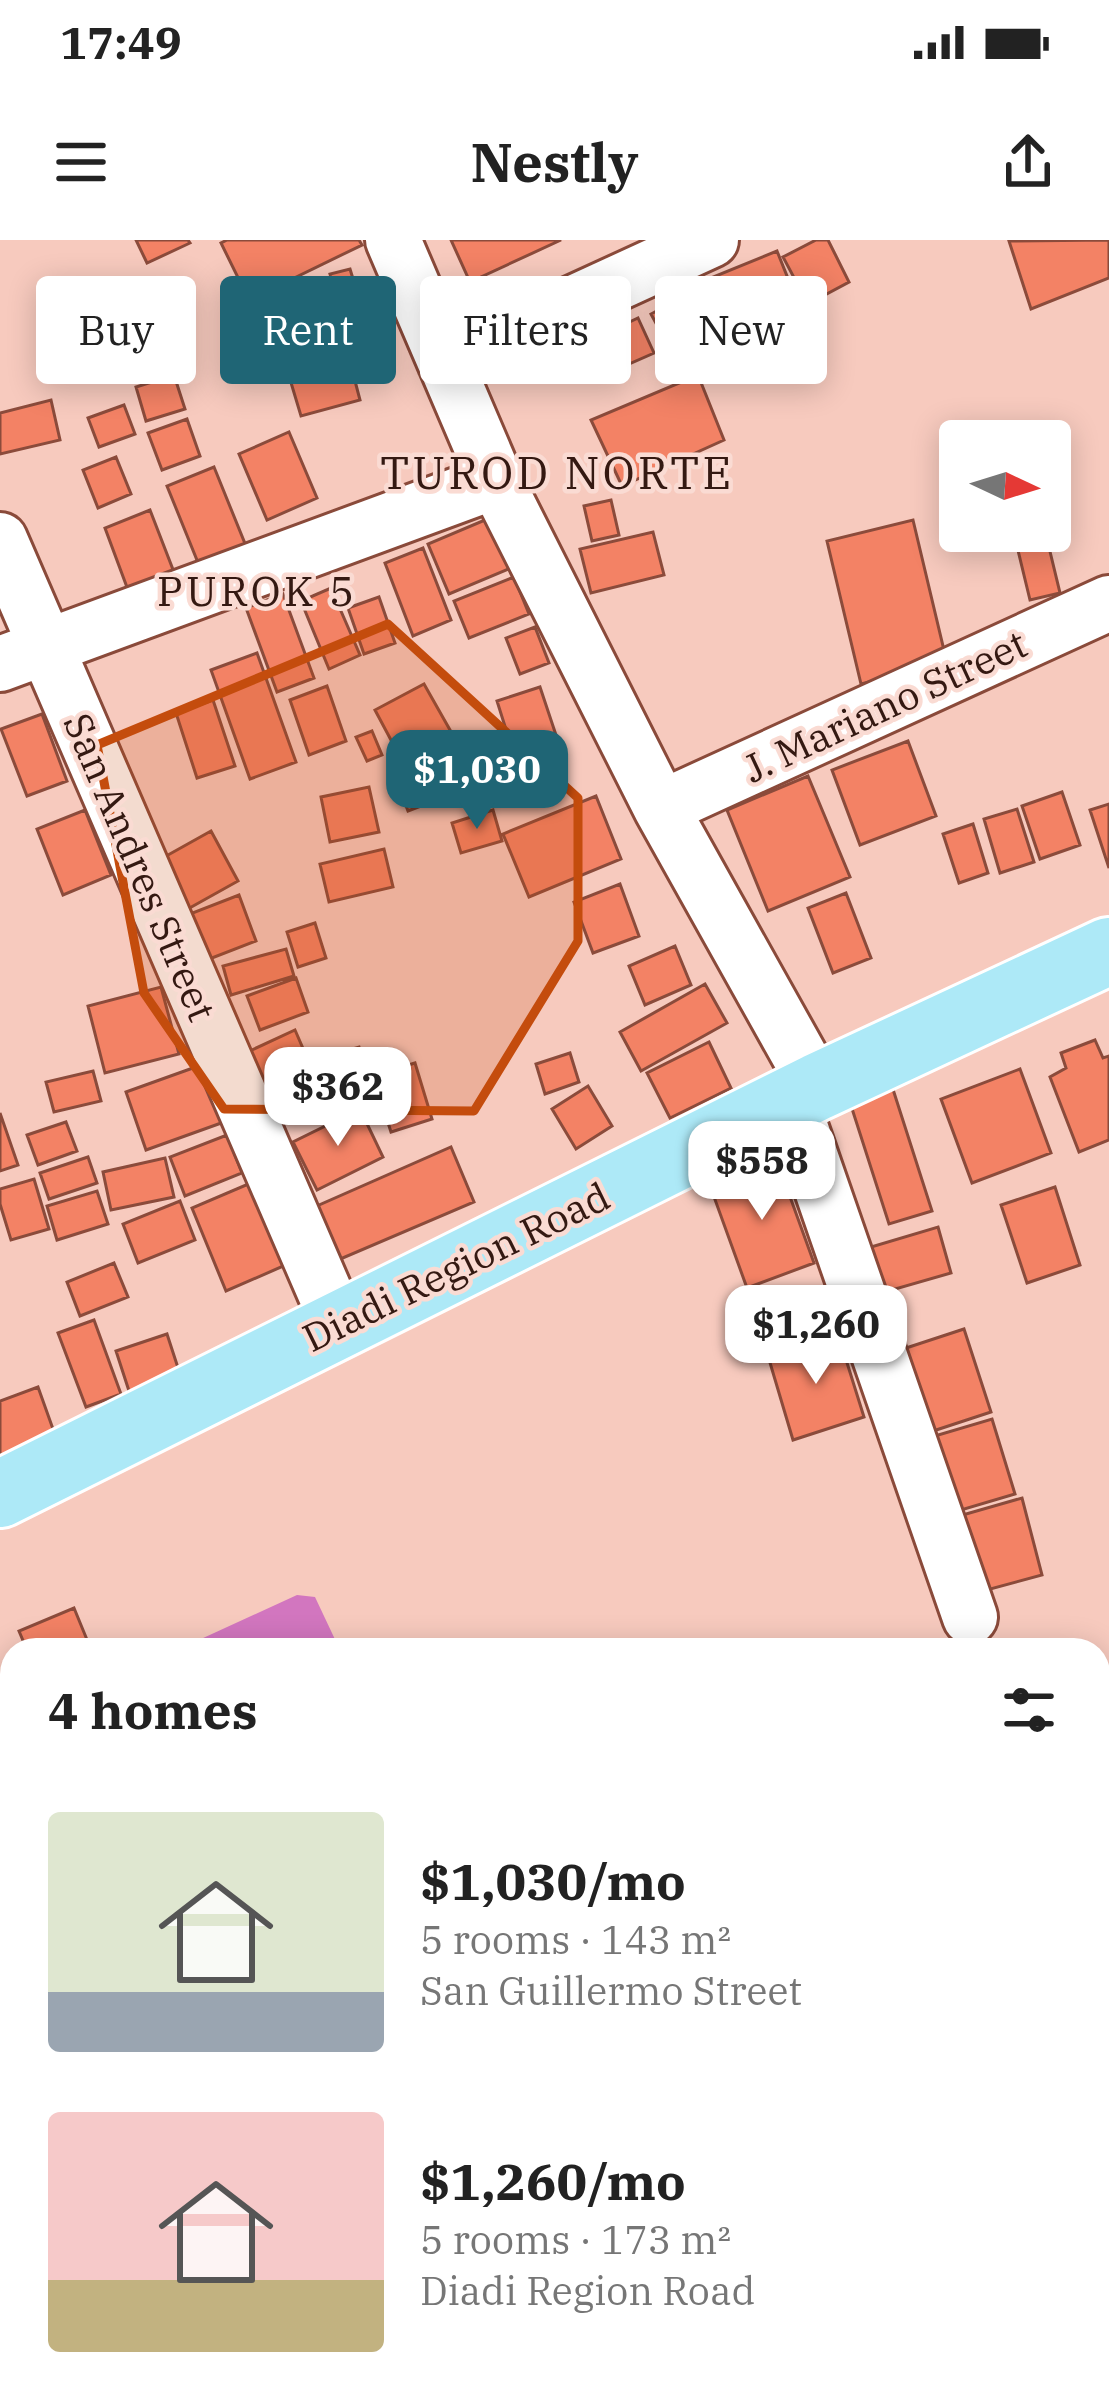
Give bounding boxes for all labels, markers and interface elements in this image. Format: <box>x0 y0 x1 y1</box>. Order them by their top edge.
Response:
text: 17:49 <box>60 13 182 71</box>
text: Nestly <box>470 127 639 197</box>
icon: menu <box>48 129 114 195</box>
icon: share <box>995 129 1061 195</box>
chip: Buy <box>36 276 196 384</box>
chip: Rent <box>220 276 396 384</box>
chip: Filters <box>420 276 631 384</box>
chip: New <box>655 276 827 384</box>
north arrow <box>939 420 1071 552</box>
map controls <box>939 420 1071 552</box>
district label: TUROD NORTE <box>380 443 734 501</box>
district label: PUROK 5 <box>157 563 357 618</box>
street label: J. Mariano Street <box>735 618 1035 794</box>
street label: San Andres Street <box>53 705 228 1028</box>
pin: $1,030 <box>379 730 575 832</box>
text: $1,030 <box>413 743 541 794</box>
pin: $362 <box>267 1047 409 1149</box>
text: $362 <box>291 1060 385 1111</box>
pin: $558 <box>691 1121 833 1223</box>
text: $558 <box>715 1134 809 1185</box>
street label: Diadi Region Road <box>294 1170 618 1363</box>
pin: $1,260 <box>718 1285 914 1387</box>
text: $1,260 <box>752 1298 880 1349</box>
text: 4 homes <box>48 1677 258 1743</box>
icon: filters <box>996 1677 1062 1743</box>
text: $1,030/mo <box>420 1848 686 1914</box>
icon: home <box>144 1860 288 2004</box>
text: 5 rooms · 143 m² <box>420 1914 731 1965</box>
text: San Guillermo Street <box>420 1965 802 2016</box>
text: $1,260/mo <box>420 2148 686 2214</box>
icon: home <box>144 2160 288 2304</box>
text: 5 rooms · 173 m² <box>420 2214 731 2265</box>
text: Diadi Region Road <box>420 2265 755 2316</box>

